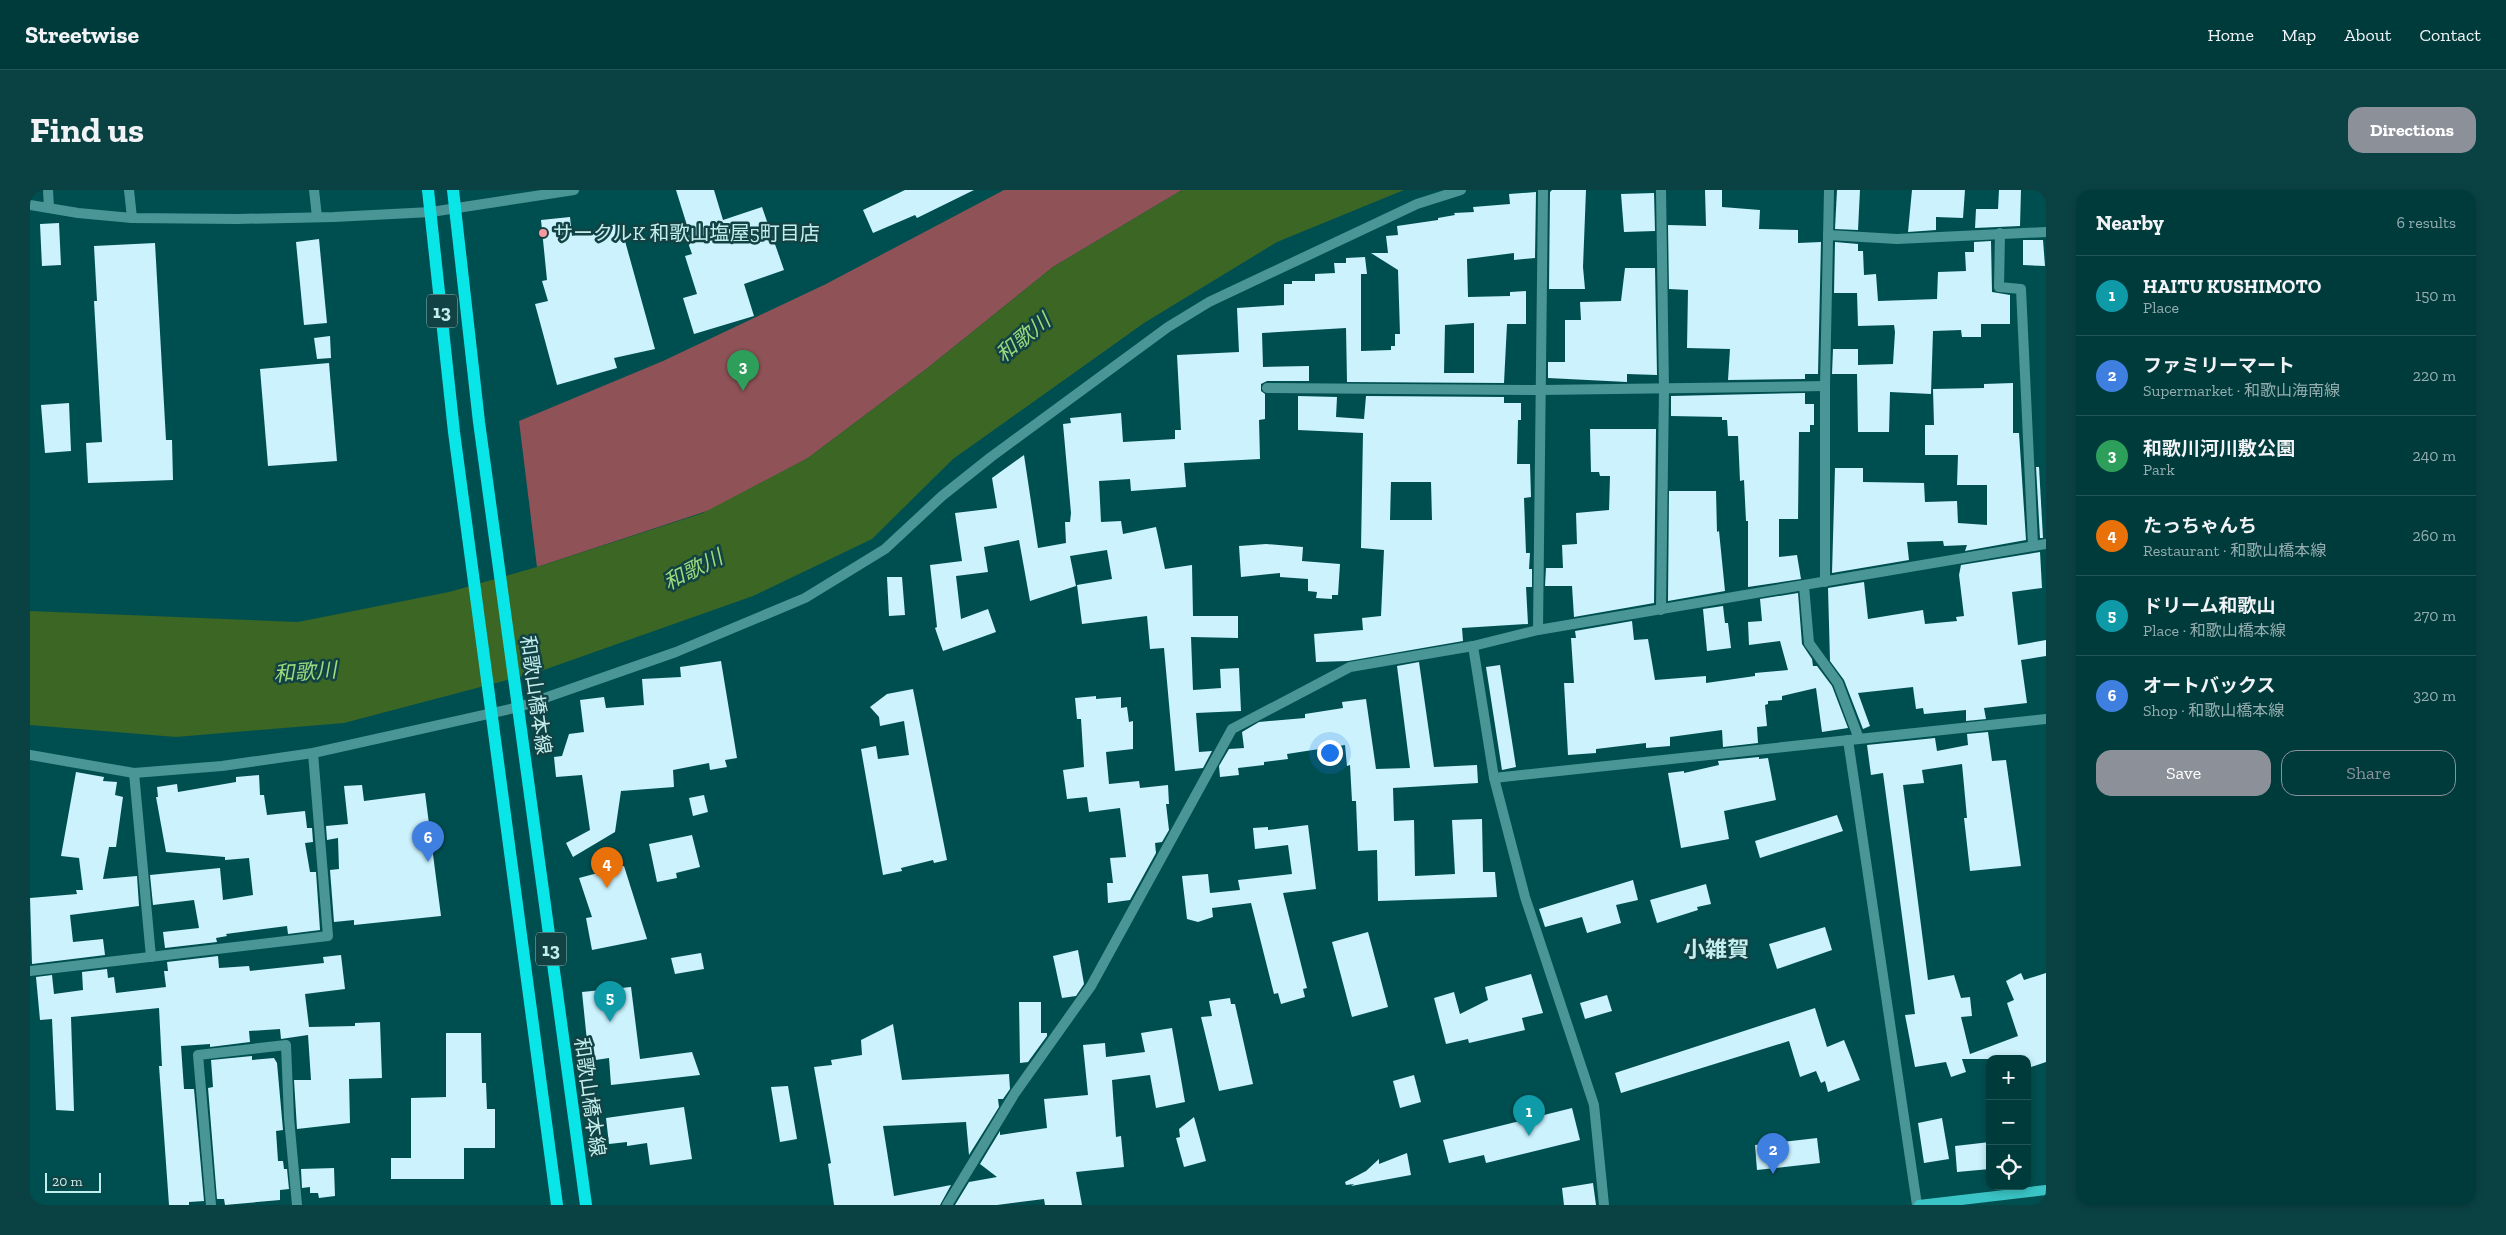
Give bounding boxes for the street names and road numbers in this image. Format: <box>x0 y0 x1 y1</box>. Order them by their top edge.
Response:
road number: 13 <box>427 294 457 328</box>
street label: 和歌山橋本線 <box>516 634 556 756</box>
road number: 13 <box>536 932 566 966</box>
street label: 和歌山橋本線 <box>570 1036 610 1158</box>

